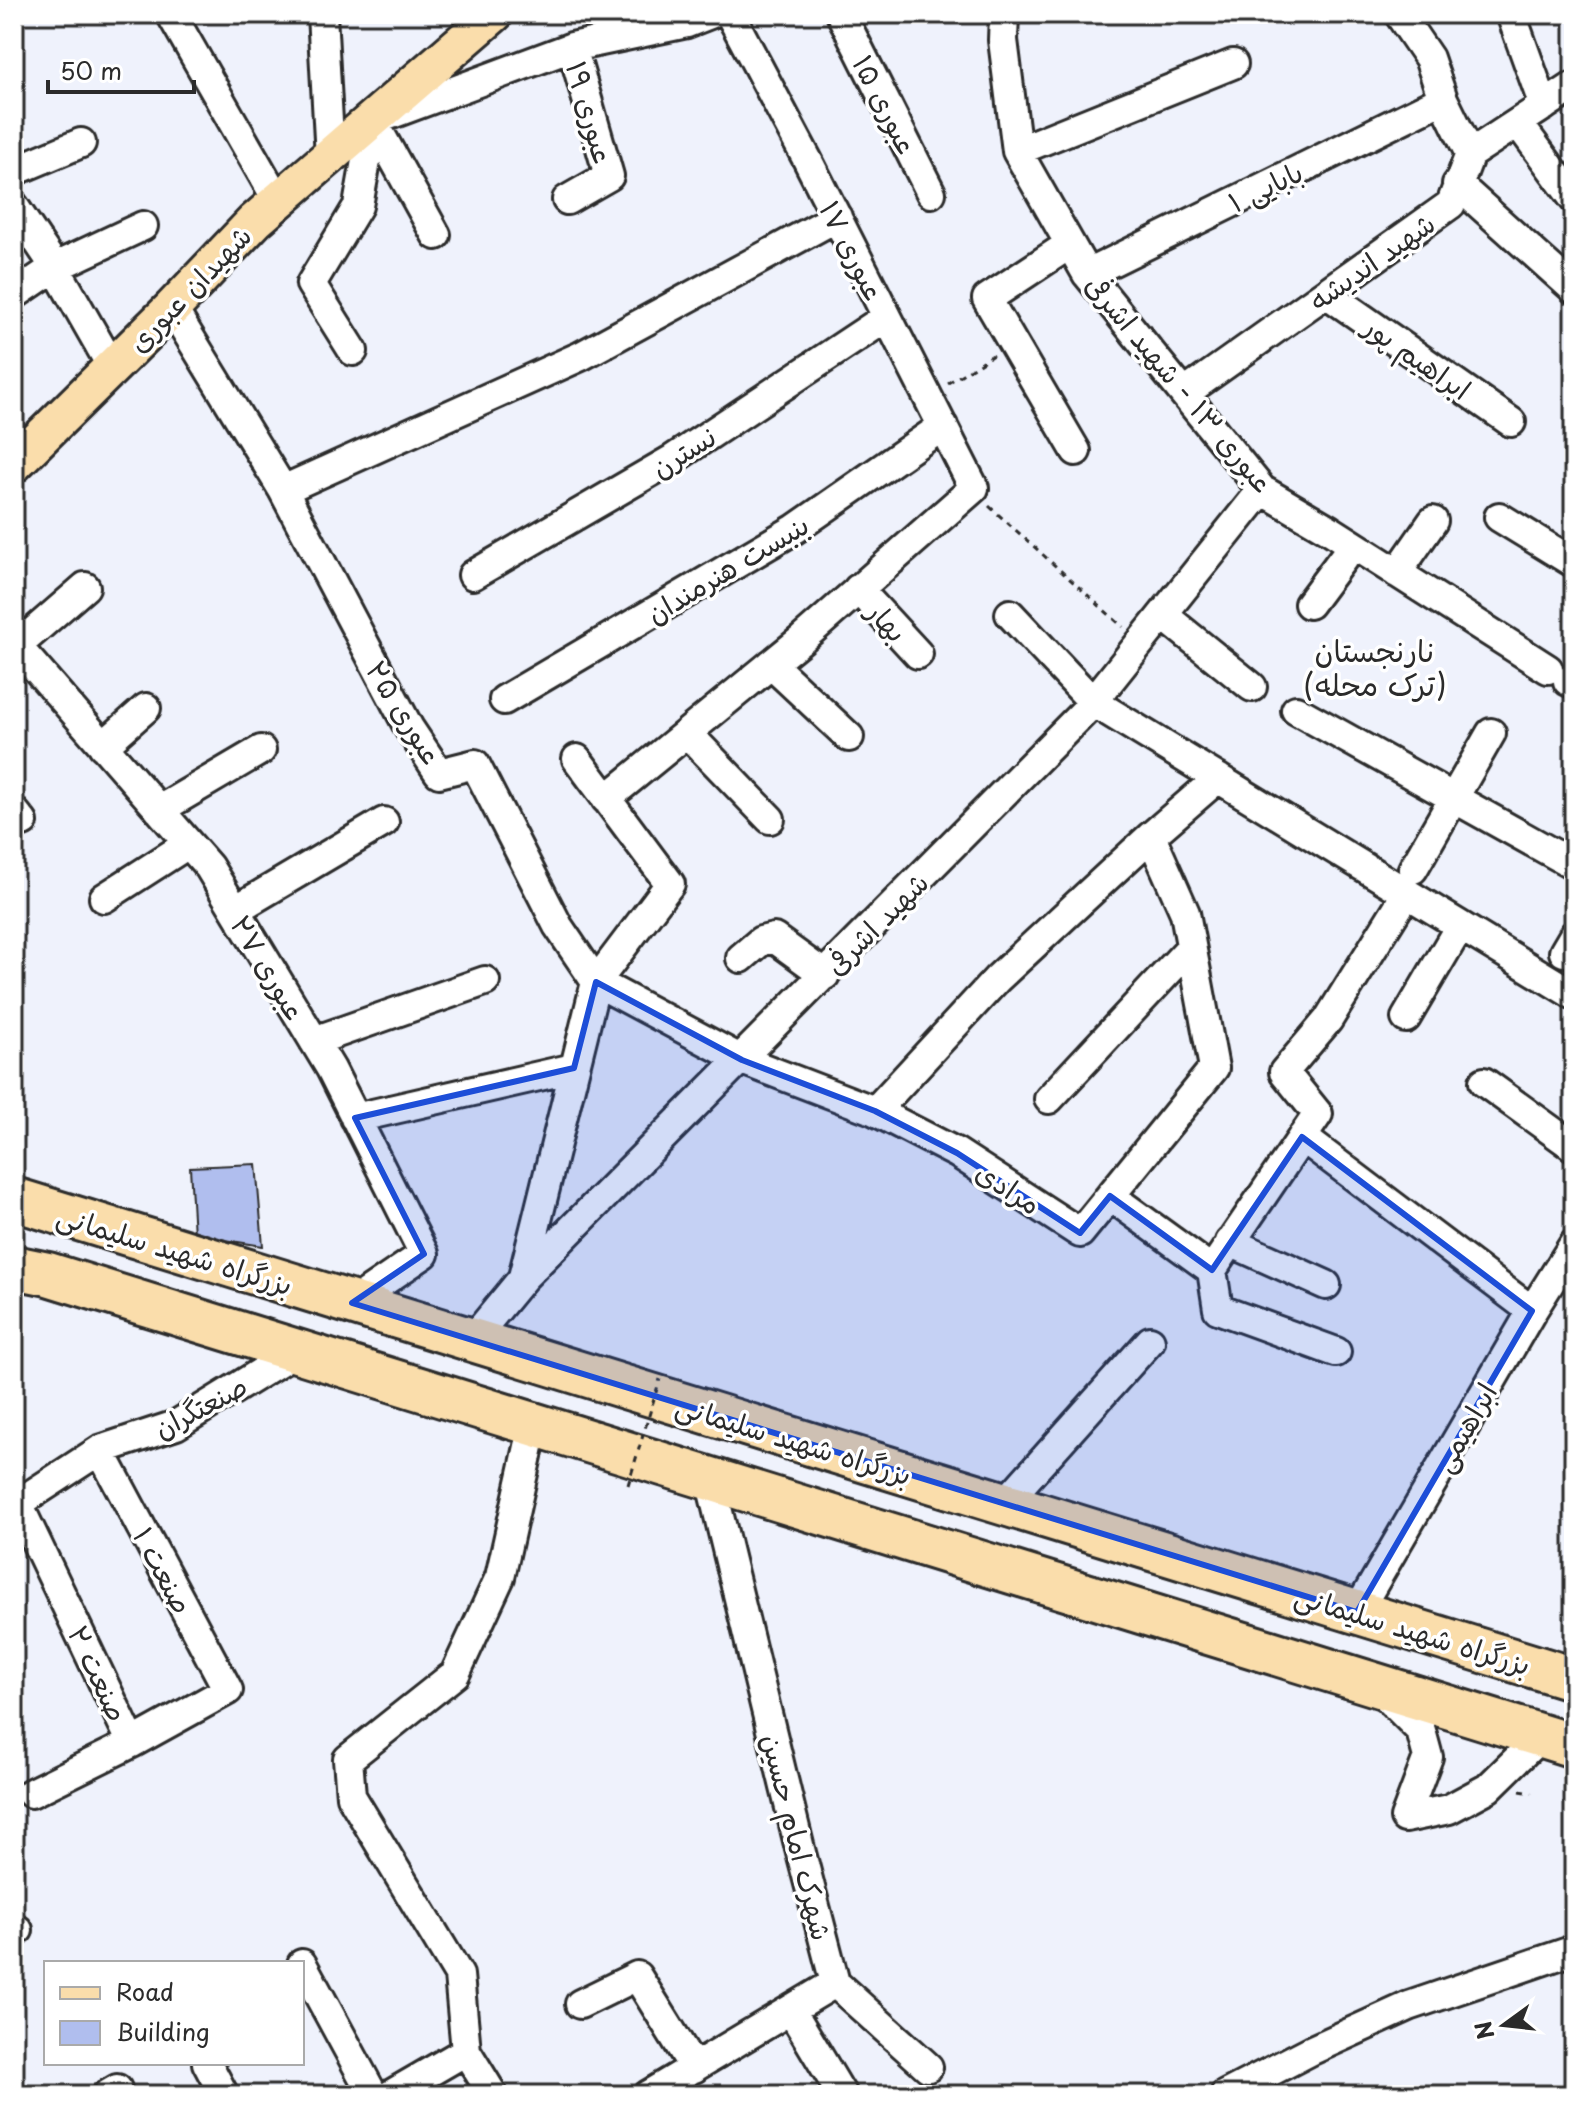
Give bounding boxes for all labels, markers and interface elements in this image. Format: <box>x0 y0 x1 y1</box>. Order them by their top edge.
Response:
scale bar <box>48 44 194 94</box>
street label: عبوری ۱۵ <box>843 47 929 161</box>
text: 50 m <box>60 52 122 88</box>
street label: عبوری ۱۹ <box>556 56 626 168</box>
street label: بابایی ۱ <box>1220 149 1310 223</box>
street label: عبوری ۱۷ <box>810 193 896 307</box>
street label: شهید اندیشه <box>1299 201 1443 321</box>
street label: شهیدان عبوری <box>117 215 261 361</box>
street label: عبوری ۱۳ - شهید اشرفی <box>1076 264 1284 502</box>
street label: ابراهیم پور <box>1353 303 1480 411</box>
street label: نسترن <box>642 414 724 488</box>
street label: بنبست هنرمندان <box>637 502 817 634</box>
street label: بهار <box>856 589 918 651</box>
district label: نارنجستان (ترک محله) <box>1303 627 1447 706</box>
street label: عبوری ۲۵ <box>356 652 454 772</box>
street label: شهید اشرفی <box>814 861 938 985</box>
street label: عبوری ۲۷ <box>221 906 317 1028</box>
street label: مرادی <box>968 1150 1050 1224</box>
street label: بزرگراه شهید سلیمانی <box>52 1193 298 1305</box>
street label: صنعتگران <box>145 1363 255 1449</box>
street label: ابراهیمی <box>1421 1374 1507 1480</box>
street label: بزرگراه شهید سلیمانی <box>671 1383 917 1495</box>
street label: صنعت ۱ <box>123 1519 205 1621</box>
street label: بزرگراه شهید سلیمانی <box>1290 1573 1536 1685</box>
street label: صنعت ۲ <box>58 1618 140 1728</box>
street label: شهرک امام حسین <box>750 1729 844 1945</box>
legend <box>44 1961 304 2065</box>
text: Road <box>116 1973 174 2009</box>
north arrow <box>1464 1985 1544 2065</box>
text: Building <box>116 2013 210 2049</box>
text: N <box>1465 2018 1501 2043</box>

